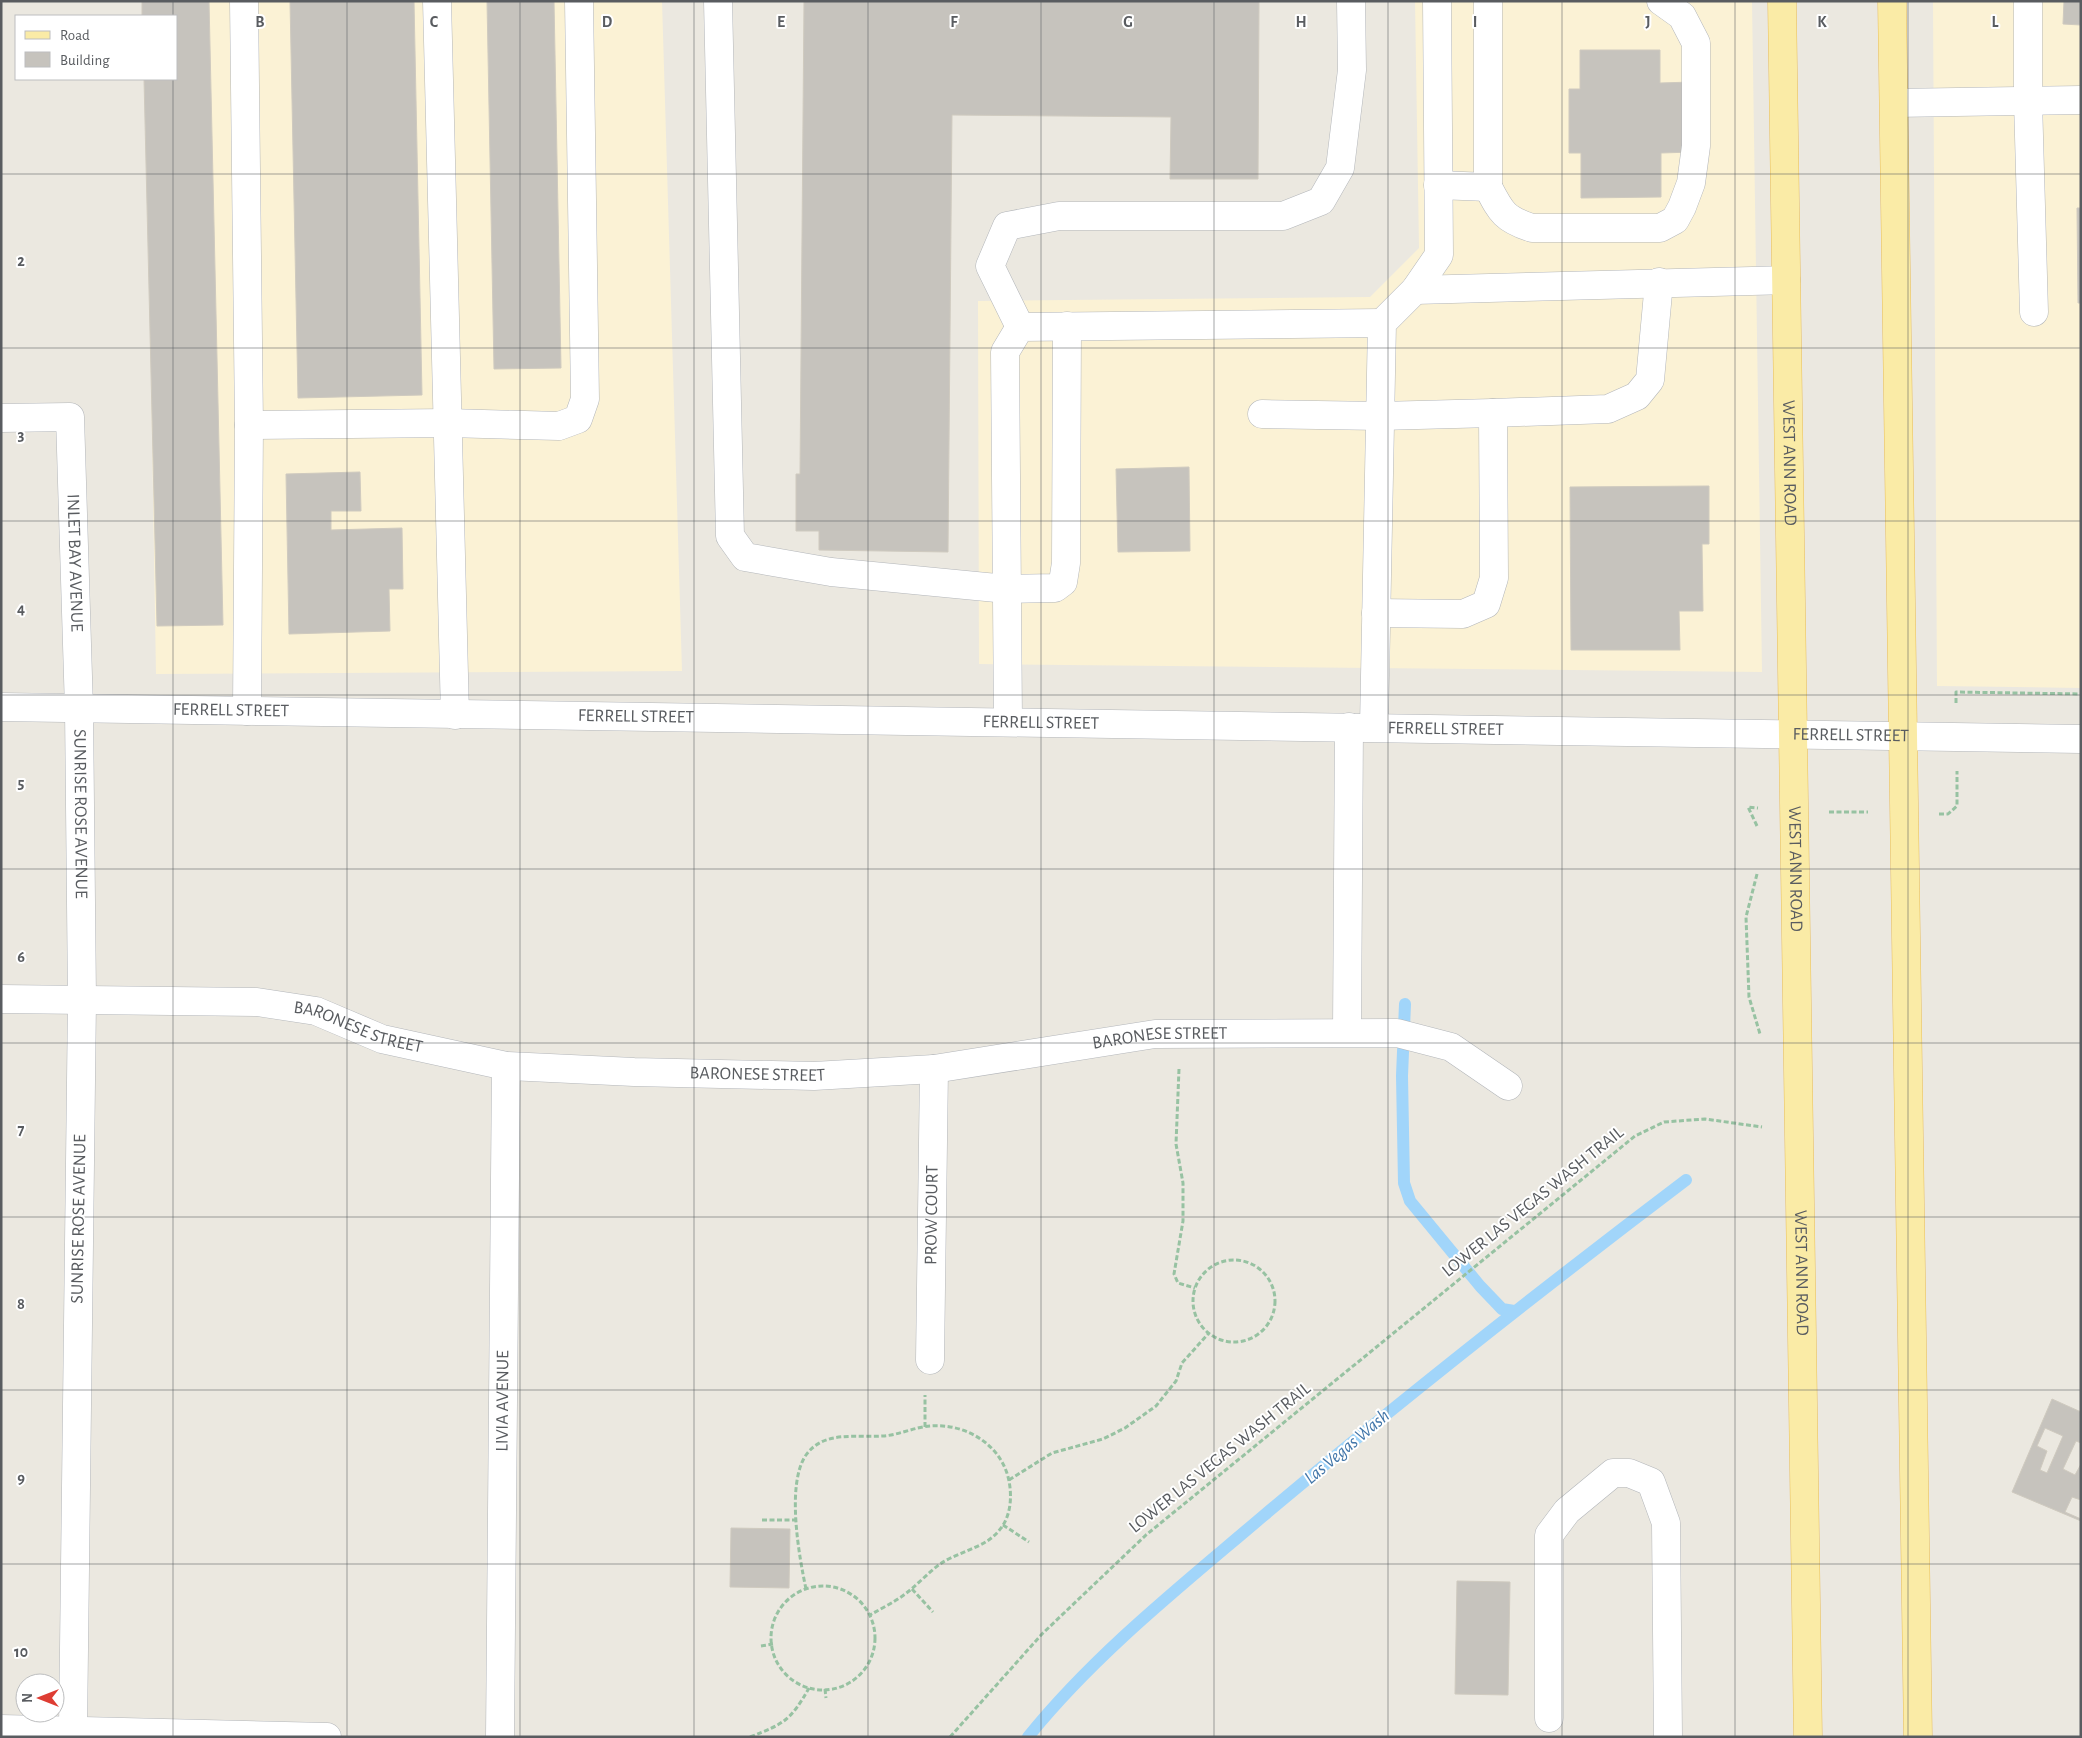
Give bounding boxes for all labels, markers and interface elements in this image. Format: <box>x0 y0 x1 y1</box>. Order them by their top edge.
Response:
text: B <box>255 14 265 30</box>
text: C <box>430 14 439 30</box>
text: D <box>602 14 613 30</box>
text: E <box>777 14 785 30</box>
text: F <box>950 14 958 30</box>
text: G <box>1123 14 1133 30</box>
text: H <box>1295 14 1307 30</box>
text: I <box>1473 14 1477 30</box>
text: J <box>1645 14 1651 30</box>
text: K <box>1817 14 1827 30</box>
text: L <box>1992 14 1999 30</box>
legend <box>15 15 178 80</box>
text: Road <box>60 28 90 43</box>
text: Building <box>60 53 110 68</box>
text: 2 <box>17 253 25 269</box>
street label: WEST ANN ROAD <box>1779 400 1799 526</box>
text: 3 <box>18 427 25 443</box>
street label: INLET BAY AVENUE <box>63 494 86 632</box>
text: 4 <box>17 601 25 617</box>
street label: FERRELL STREET <box>173 701 289 720</box>
street label: FERRELL STREET <box>578 707 694 727</box>
street label: FERRELL STREET <box>983 713 1099 733</box>
street label: FERRELL STREET <box>1387 719 1504 739</box>
street label: FERRELL STREET <box>1792 726 1909 745</box>
street label: SUNRISE ROSE AVENUE <box>70 729 90 899</box>
text: 5 <box>18 775 25 791</box>
street label: WEST ANN ROAD <box>1785 806 1805 932</box>
text: 6 <box>17 949 25 965</box>
street label: BARONESE STREET <box>292 999 425 1057</box>
street label: BARONESE STREET <box>1091 1025 1228 1053</box>
street label: BARONESE STREET <box>689 1064 826 1085</box>
text: 7 <box>18 1122 25 1138</box>
street label: LOWER LAS VEGAS WASH TRAIL <box>1439 1123 1628 1281</box>
street label: SUNRISE ROSE AVENUE <box>69 1134 89 1304</box>
street label: PROW COURT <box>922 1165 942 1265</box>
street label: WEST ANN ROAD <box>1791 1210 1811 1336</box>
text: 8 <box>17 1296 25 1312</box>
street label: LIVIA AVENUE <box>494 1350 512 1452</box>
street label: LOWER LAS VEGAS WASH TRAIL <box>1126 1379 1315 1537</box>
water label: Las Vegas Wash <box>1301 1406 1393 1488</box>
text: 9 <box>17 1470 25 1486</box>
text: 10 <box>14 1644 28 1660</box>
north arrow <box>15 1673 65 1723</box>
text: N <box>21 1693 35 1703</box>

